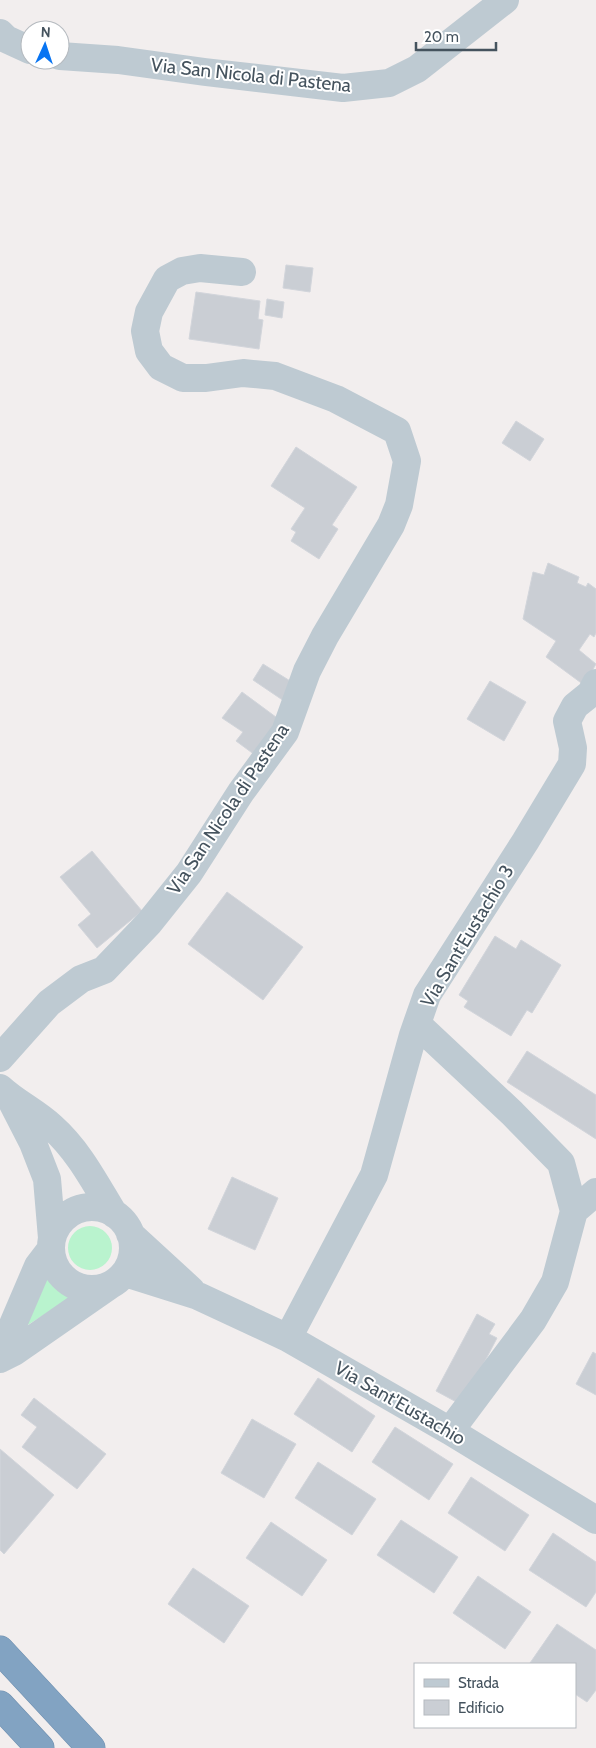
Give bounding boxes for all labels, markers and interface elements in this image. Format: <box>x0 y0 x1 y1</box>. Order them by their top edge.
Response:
north arrow <box>20 20 70 70</box>
scale bar <box>416 20 496 52</box>
text: N <box>40 23 51 41</box>
text: 20 m <box>424 28 459 46</box>
street label: Via San Nicola di Pastena <box>150 53 352 97</box>
street label: Via San Nicola di Pastena <box>162 719 294 899</box>
street label: Via Sant'Eustachio 3 <box>416 861 518 1011</box>
street label: Via Sant'Eustachio <box>331 1356 469 1450</box>
legend <box>414 1663 576 1728</box>
text: Strada <box>458 1674 500 1692</box>
text: Edificio <box>458 1699 504 1717</box>

